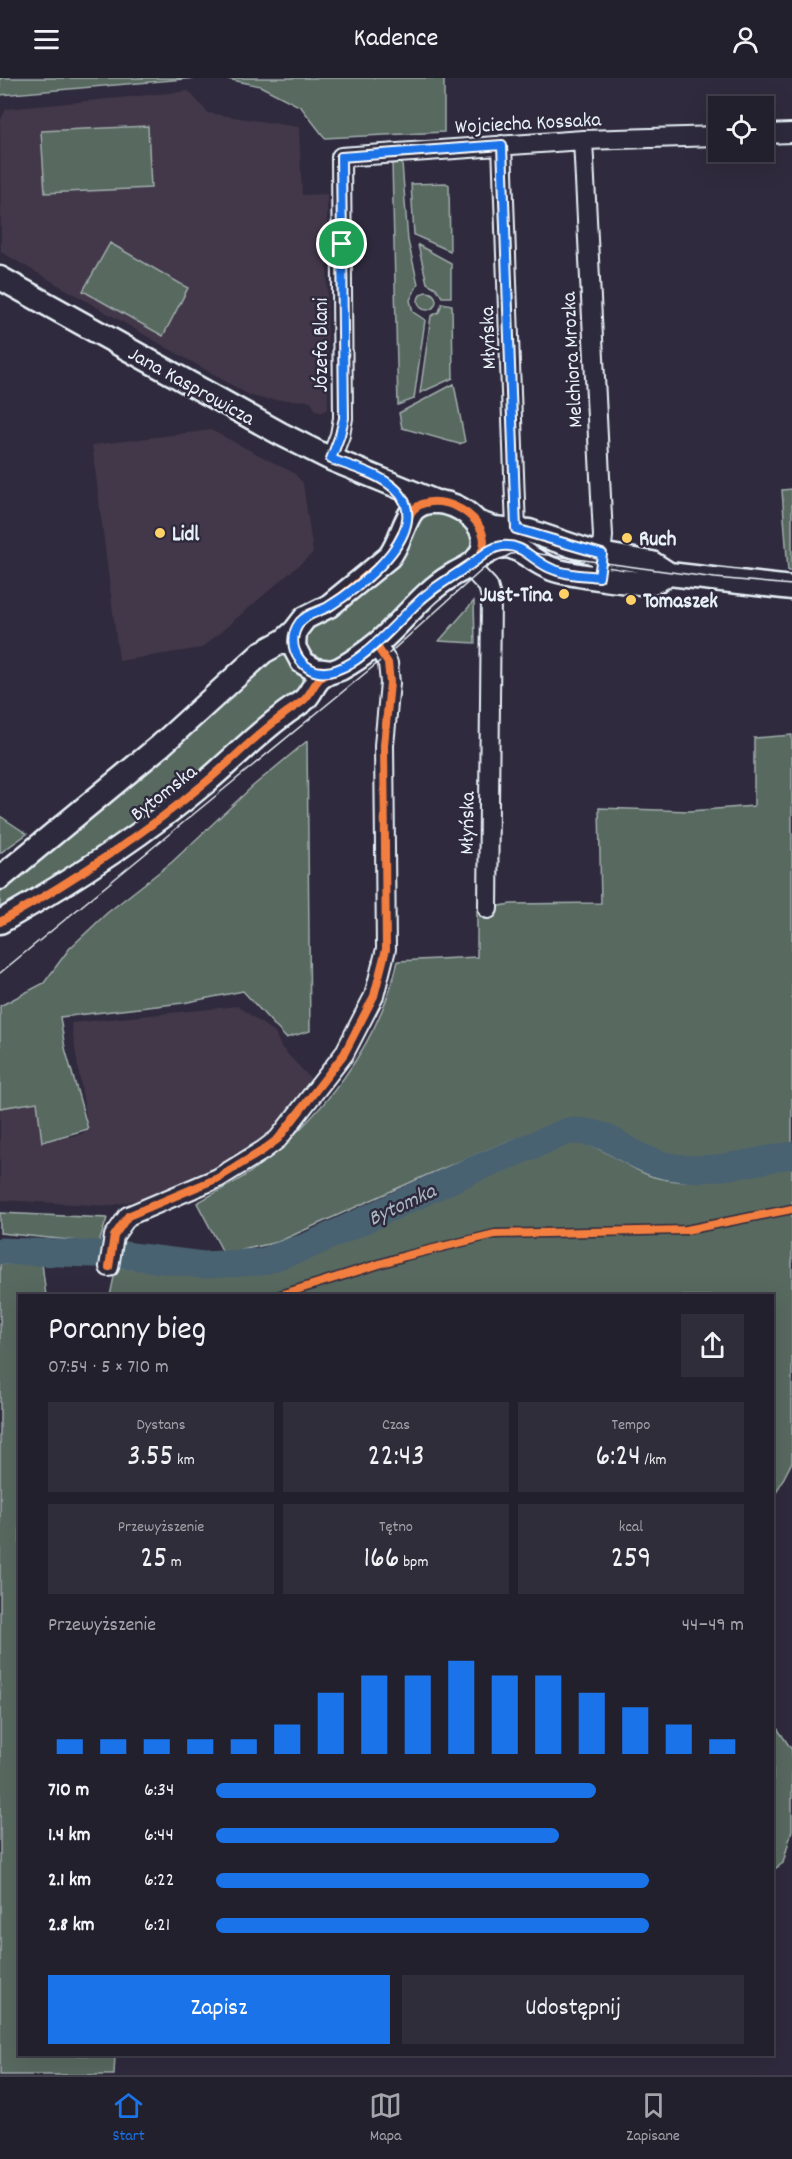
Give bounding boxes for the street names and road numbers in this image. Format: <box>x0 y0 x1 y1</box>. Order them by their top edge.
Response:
street label: Wojciecha Kossaka <box>454 106 603 144</box>
street label: Melchiora Mrozka <box>555 290 593 429</box>
street label: Józefa Blani <box>308 298 338 392</box>
street label: Młyńska <box>474 305 506 370</box>
street label: Jana Kasprowicza <box>122 340 260 435</box>
street label: Bytomska <box>125 758 205 830</box>
street label: Młyńska <box>453 790 485 855</box>

